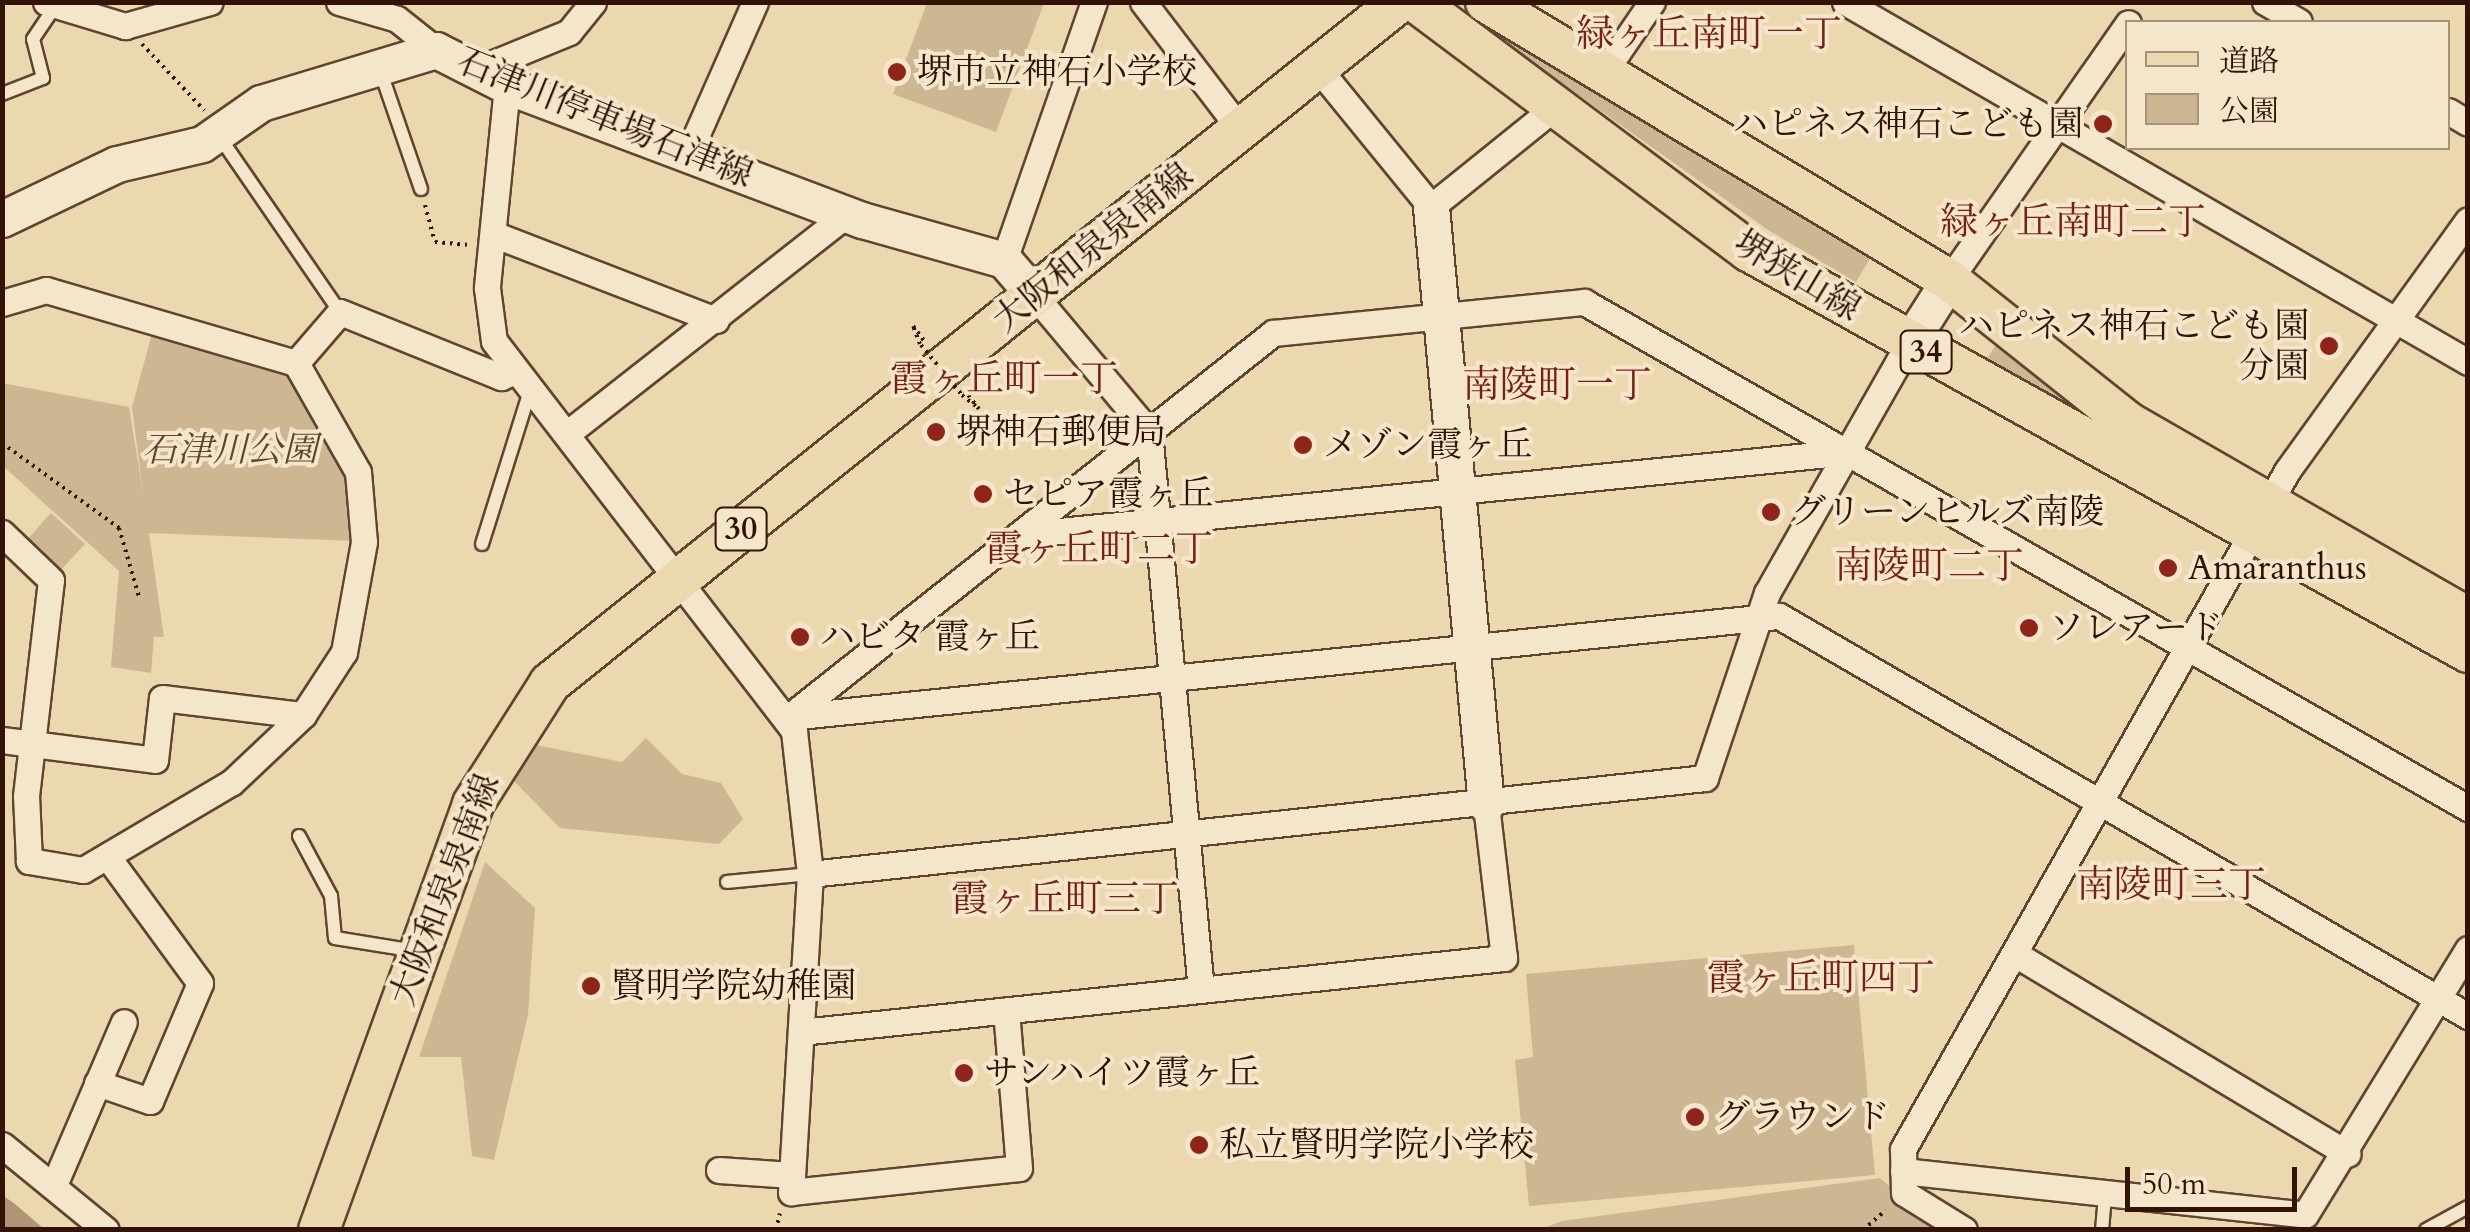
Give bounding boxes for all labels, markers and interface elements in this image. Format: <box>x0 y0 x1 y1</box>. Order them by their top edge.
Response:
district label: 緑ヶ丘南町一丁 <box>1576 12 1842 58</box>
legend <box>2125 20 2450 150</box>
street label: 石津川停車場石津線 <box>451 40 759 196</box>
text: 道路 <box>2219 41 2279 82</box>
place label: 堺市立神石小学校 <box>917 51 1197 93</box>
marker: 堺市立神石小学校 <box>886 61 908 83</box>
text: 公園 <box>2219 91 2279 132</box>
place label: ハピネス神石こども園 <box>1733 103 2083 145</box>
marker: ハピネス神石こども園 <box>2092 113 2114 135</box>
street label: 大阪和泉泉南線 <box>985 155 1201 341</box>
district label: 緑ヶ丘南町二丁 <box>1940 200 2206 246</box>
street label: 堺狭山線 <box>1726 222 1868 330</box>
place label: ハピネス神石こども園 分園 <box>1959 305 2309 387</box>
road number: 34 <box>1898 325 1954 379</box>
marker: ハピネス神石こども園 分園 <box>2318 335 2340 357</box>
district label: 霞ヶ丘町一丁 <box>890 357 1118 403</box>
district label: 南陵町一丁 <box>1462 363 1652 409</box>
place label: 堺神石郵便局 <box>956 411 1166 453</box>
marker: 堺神石郵便局 <box>925 421 947 443</box>
place label: メゾン霞ヶ丘 <box>1323 424 1533 466</box>
park label: 石津川公園 <box>143 429 317 471</box>
marker: メゾン霞ヶ丘 <box>1292 434 1314 456</box>
place label: セピア霞ヶ丘 <box>1003 473 1213 515</box>
marker: セピア霞ヶ丘 <box>972 483 994 505</box>
place label: グリーンヒルズ南陵 <box>1791 491 2106 533</box>
marker: グリーンヒルズ南陵 <box>1760 501 1782 523</box>
road number: 30 <box>714 502 768 556</box>
district label: 霞ヶ丘町二丁 <box>985 527 1213 573</box>
district label: 南陵町二丁 <box>1834 544 2024 590</box>
place label: Amaranthus <box>2188 547 2367 589</box>
marker: Amaranthus <box>2157 557 2179 579</box>
place label: ソレアード <box>2049 607 2223 649</box>
place label: ハビタ 霞ヶ丘 <box>820 616 1039 658</box>
marker: ソレアード <box>2018 617 2040 639</box>
marker: ハビタ 霞ヶ丘 <box>789 626 811 648</box>
street label: 大阪和泉泉南線 <box>381 768 509 1012</box>
district label: 南陵町三丁 <box>2076 863 2266 909</box>
district label: 霞ヶ丘町三丁 <box>951 877 1179 923</box>
district label: 霞ヶ丘町四丁 <box>1707 956 1935 1002</box>
place label: 賢明学院幼稚園 <box>611 965 856 1007</box>
marker: 賢明学院幼稚園 <box>580 975 602 997</box>
place label: サンハイツ霞ヶ丘 <box>984 1052 1264 1094</box>
marker: サンハイツ霞ヶ丘 <box>953 1062 975 1084</box>
place label: グラウンド <box>1715 1096 1890 1138</box>
marker: グラウンド <box>1684 1106 1706 1128</box>
place label: 私立賢明学院小学校 <box>1219 1124 1534 1166</box>
marker: 私立賢明学院小学校 <box>1188 1134 1210 1156</box>
scale bar <box>2130 1147 2302 1209</box>
text: 50 m <box>2142 1164 2206 1205</box>

